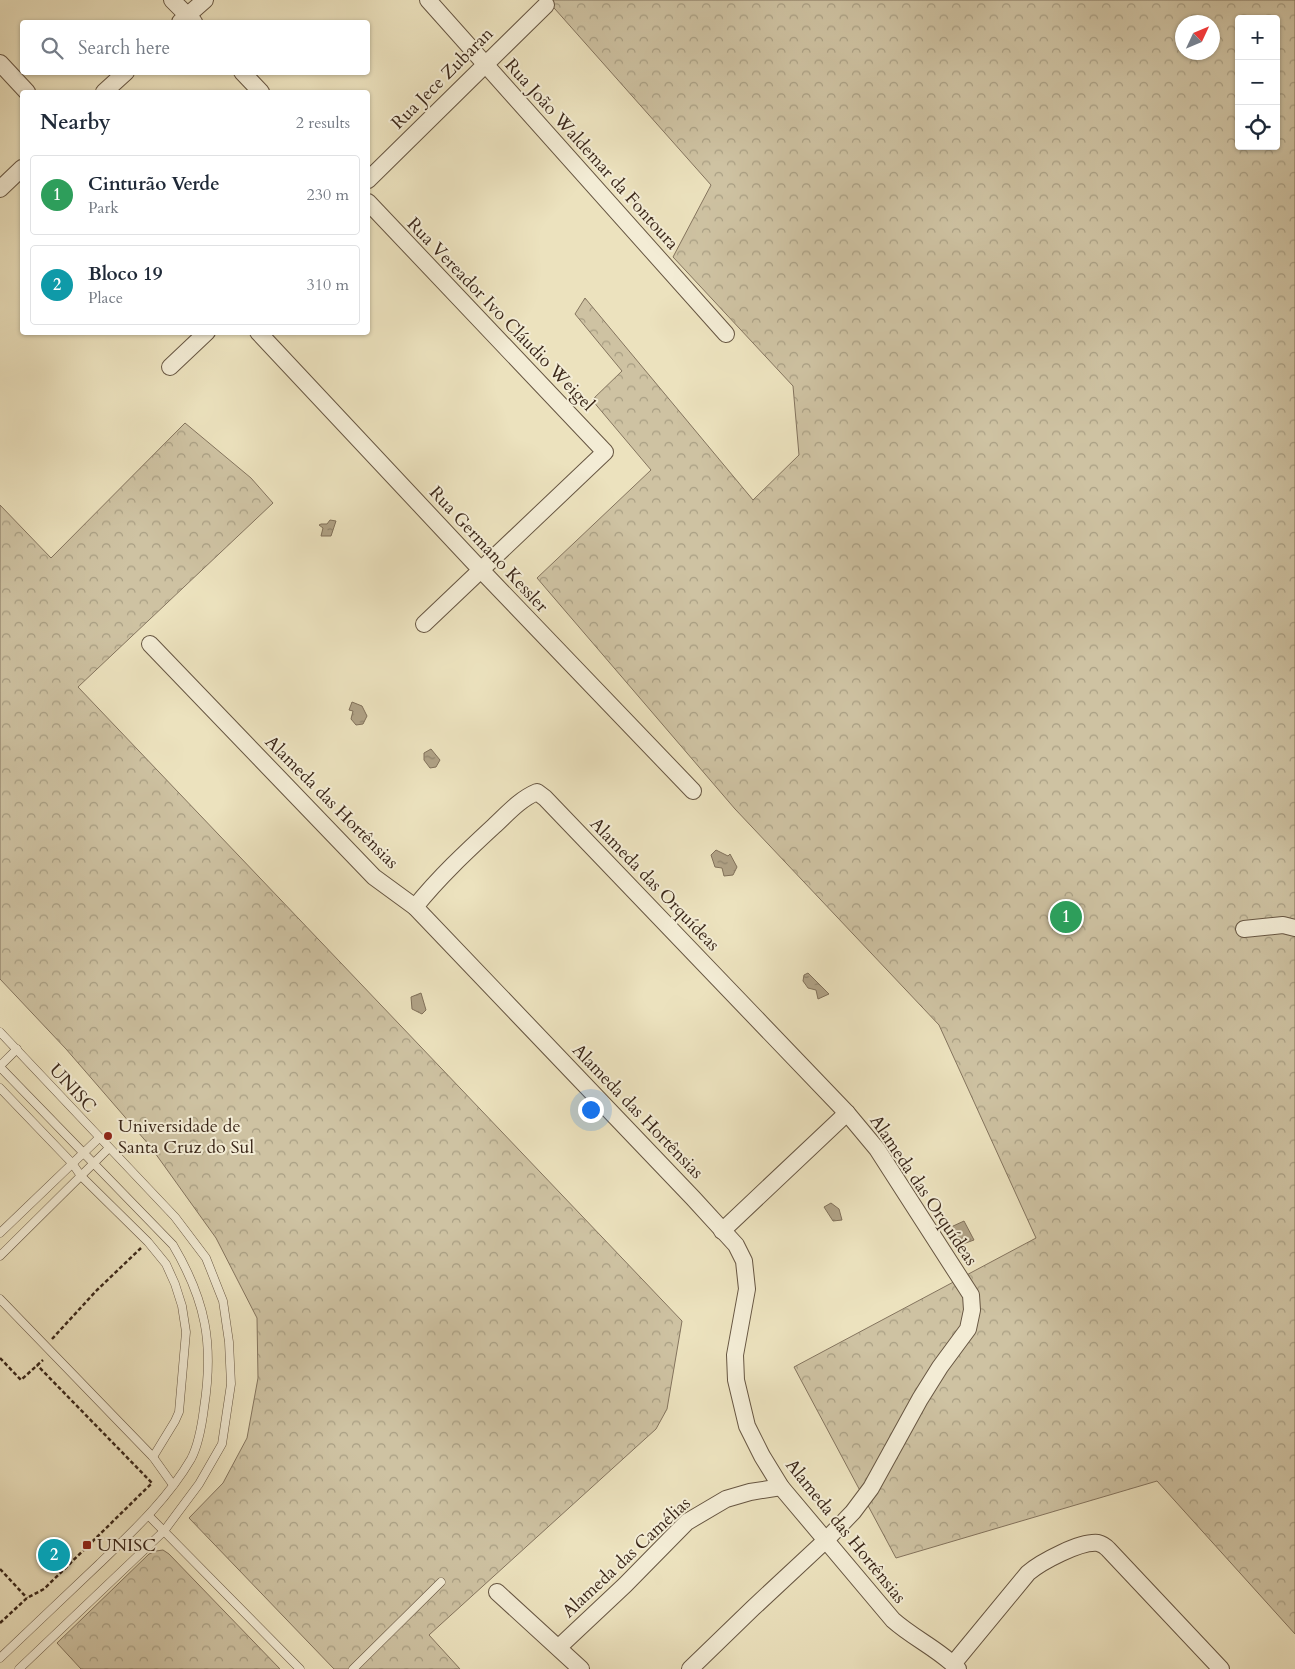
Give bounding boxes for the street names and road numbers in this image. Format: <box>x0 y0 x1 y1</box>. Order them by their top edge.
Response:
street label: Rua Jece Zubaran <box>386 21 500 135</box>
street label: Rua João Waldemar da Fontoura <box>499 53 685 256</box>
street label: Rua Vereador Ivo Cláudio Weigel <box>401 212 600 417</box>
street label: Rua Germano Kessler <box>423 481 554 618</box>
street label: Alameda das Hortênsias <box>259 730 404 875</box>
street label: Alameda das Orquídeas <box>584 812 725 957</box>
street label: Alameda das Hortênsias <box>566 1038 709 1185</box>
street label: UNISC <box>43 1058 102 1119</box>
street label: Alameda das Orquídeas <box>864 1110 983 1271</box>
street label: Alameda das Hortênsias <box>779 1454 912 1609</box>
street label: Alameda das Camélias <box>557 1491 696 1624</box>

